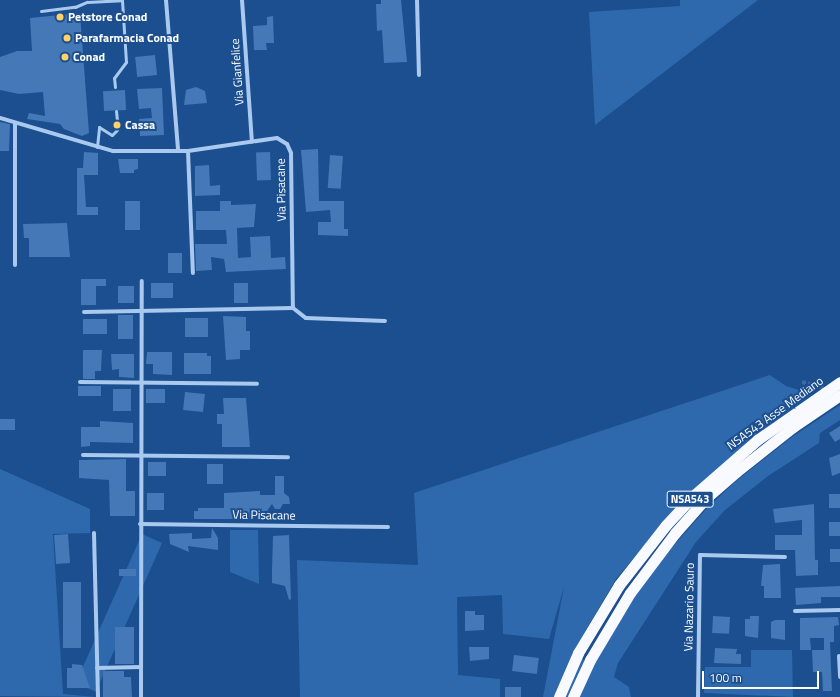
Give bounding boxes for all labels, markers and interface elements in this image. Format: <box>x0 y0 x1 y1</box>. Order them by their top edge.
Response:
place label: Petstore Conad <box>68 10 147 24</box>
marker: Petstore Conad <box>55 12 65 22</box>
place label: Parafarmacia Conad <box>75 31 179 45</box>
marker: Parafarmacia Conad <box>62 33 72 43</box>
street label: Via Gianfelice <box>227 38 247 106</box>
place label: Conad <box>73 50 105 64</box>
marker: Conad <box>60 52 70 62</box>
place label: Cassa <box>125 118 155 132</box>
marker: Cassa <box>112 120 122 130</box>
street label: Via Pisacane <box>273 158 289 222</box>
street label: NSA543 Asse Mediano <box>724 373 826 453</box>
road number: NSA543 <box>666 490 714 508</box>
street label: Via Pisacane <box>232 507 296 523</box>
street label: Via Nazario Sauro <box>681 562 697 652</box>
scale bar <box>704 663 821 689</box>
text: 100 m <box>709 668 742 687</box>

